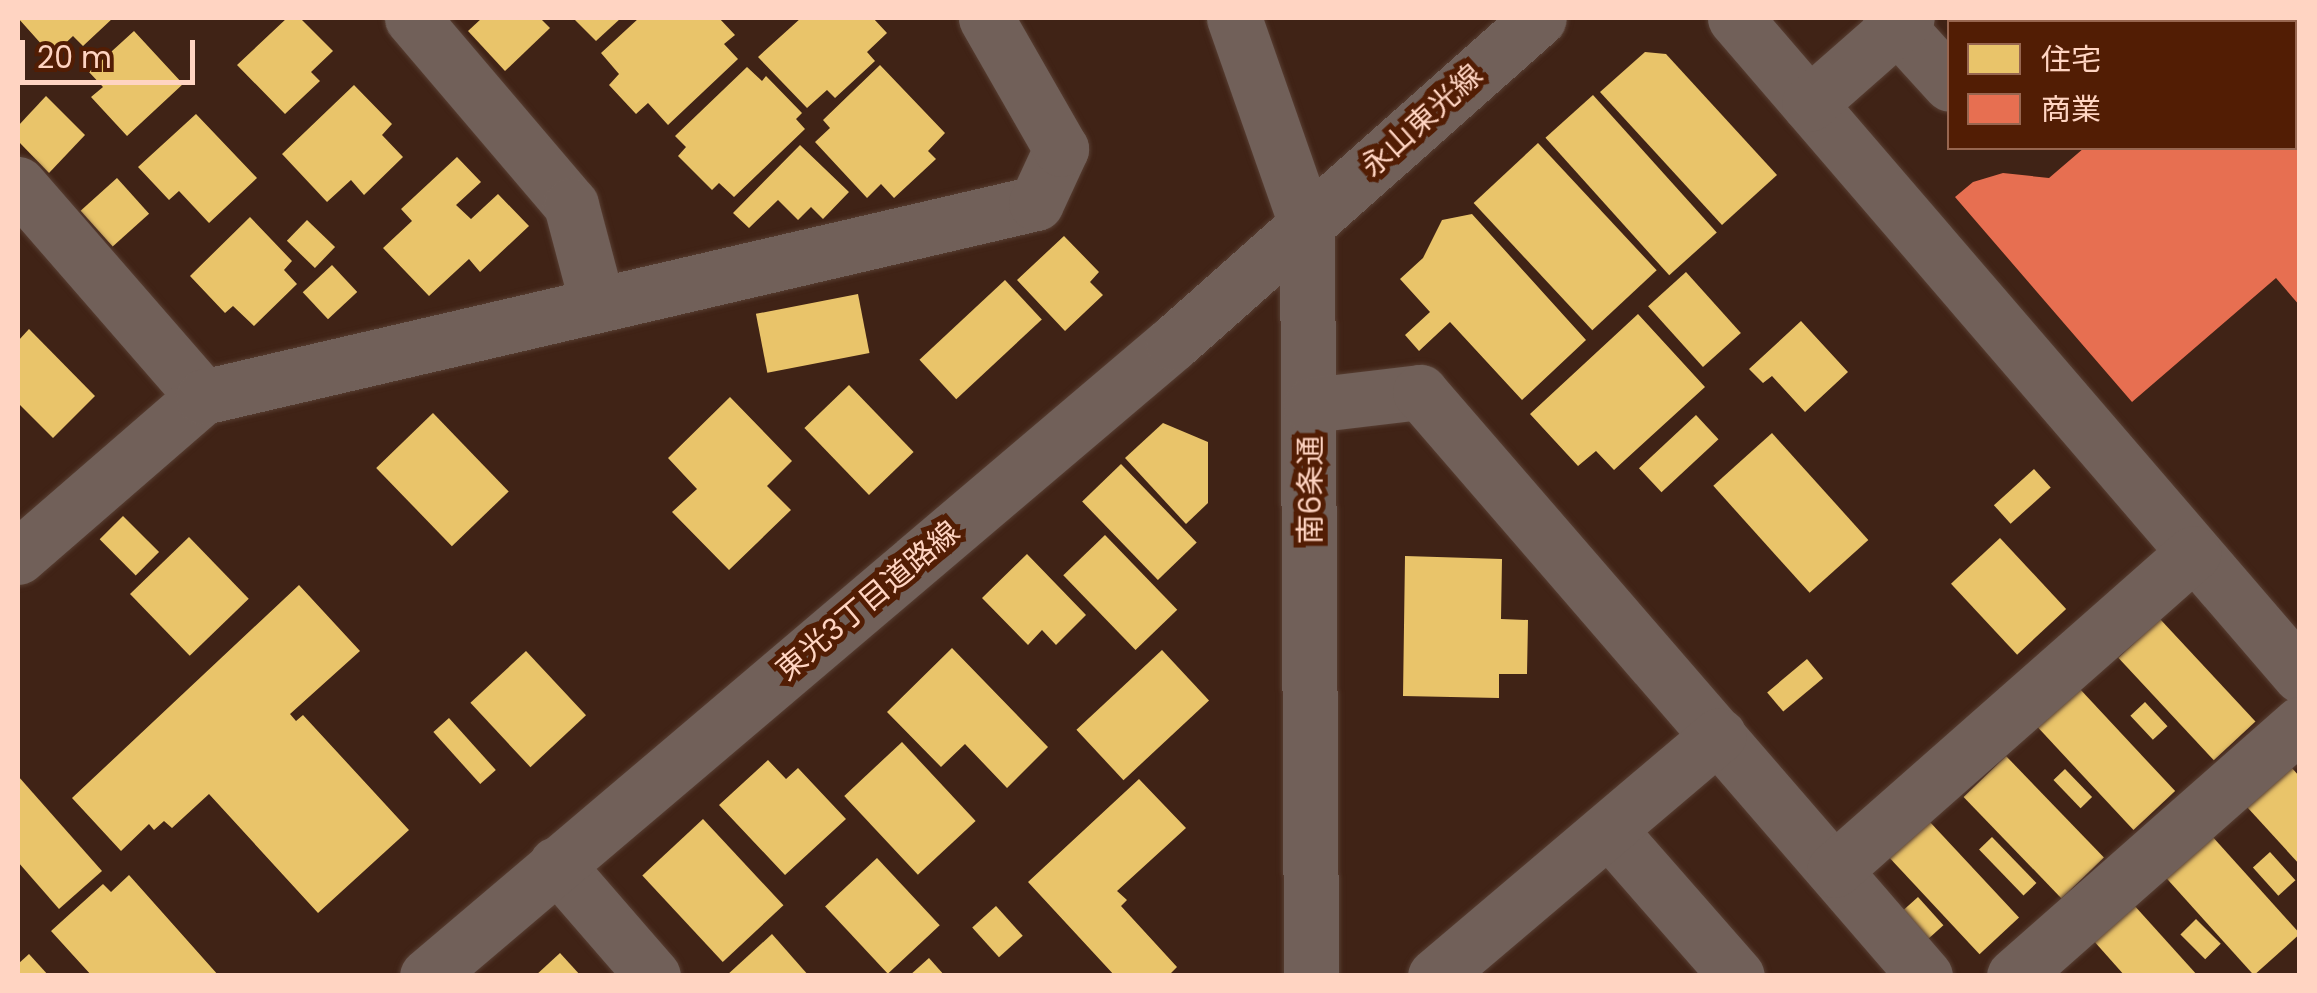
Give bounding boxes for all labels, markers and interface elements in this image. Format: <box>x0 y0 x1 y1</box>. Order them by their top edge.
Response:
scale bar <box>25 20 200 82</box>
legend <box>1947 20 2297 150</box>
text: 20 m <box>37 36 112 79</box>
text: 住宅 <box>2041 38 2101 81</box>
street label: 永山東光線 <box>1354 57 1490 185</box>
text: 商業 <box>2041 88 2101 131</box>
street label: 南6条通 <box>1293 435 1329 545</box>
street label: 東光3丁目道路線 <box>769 514 967 688</box>

